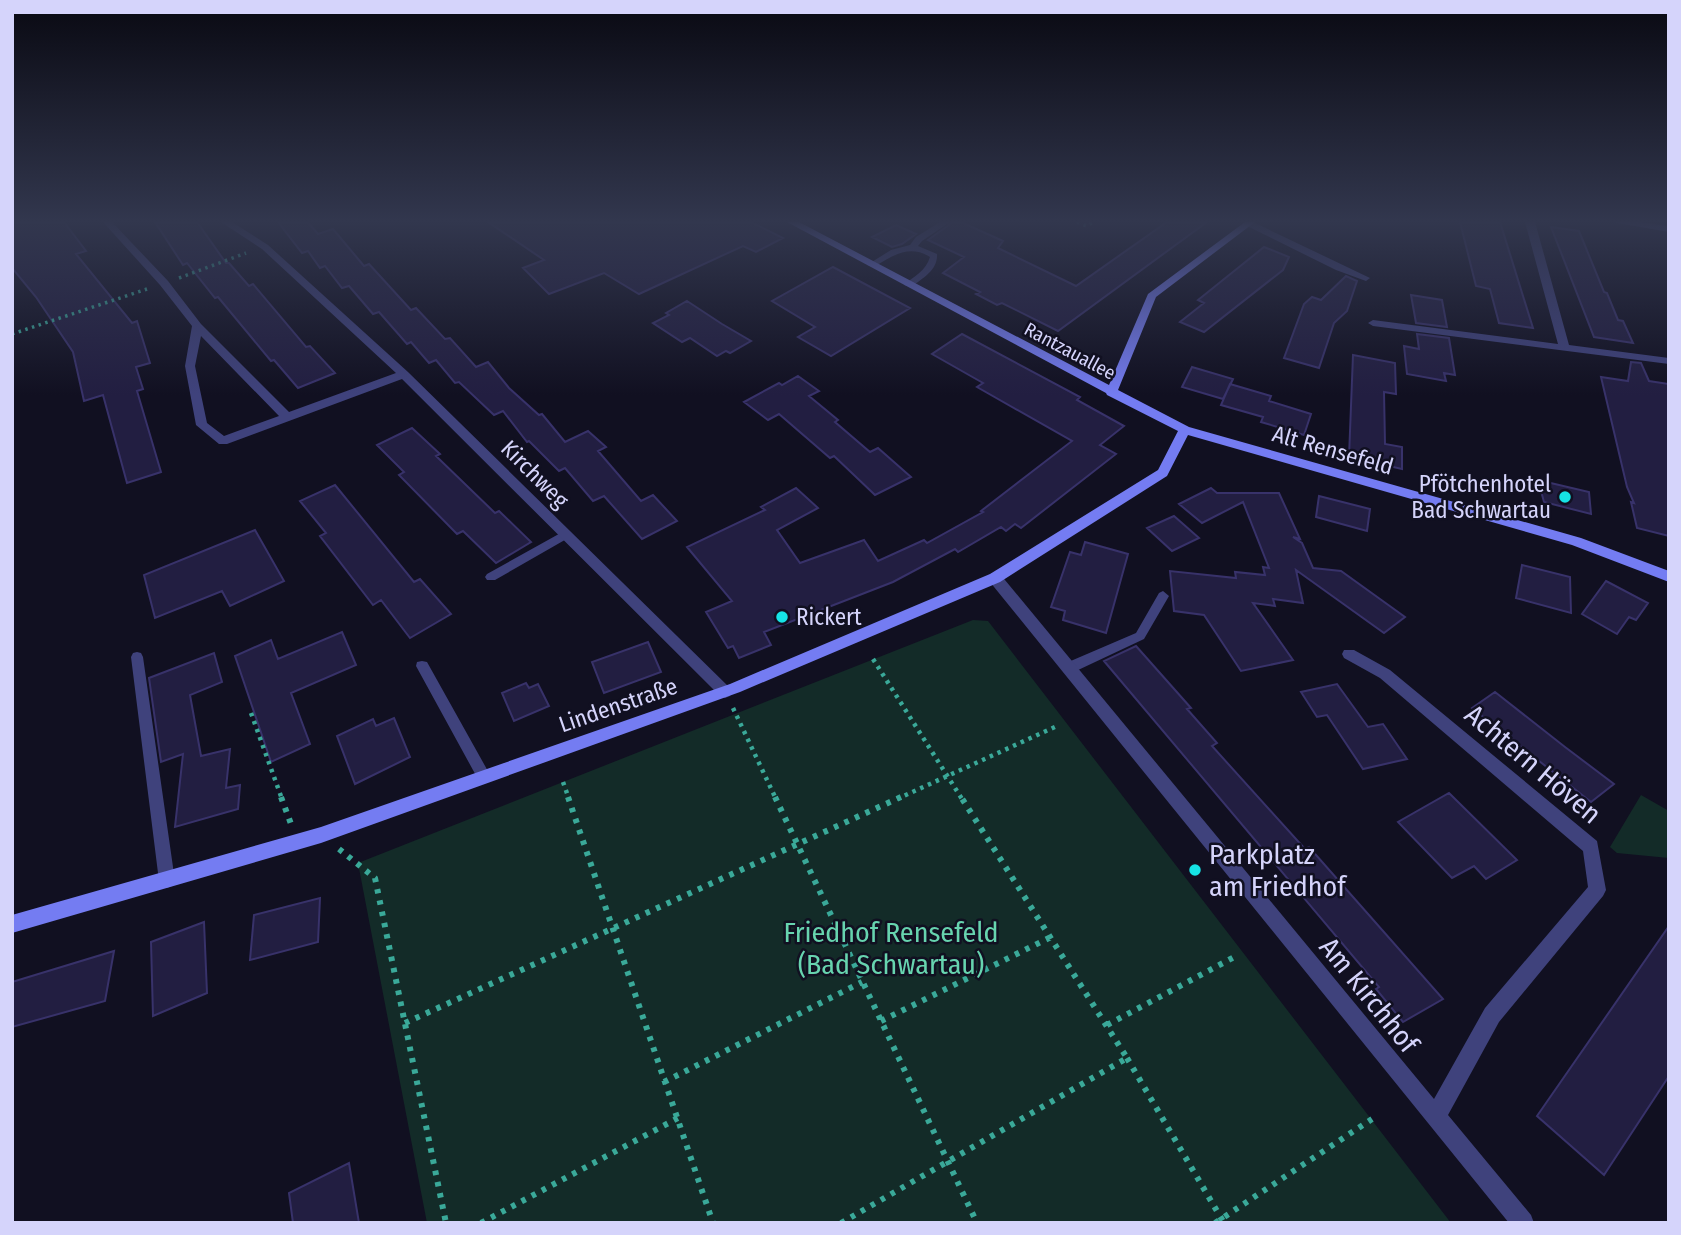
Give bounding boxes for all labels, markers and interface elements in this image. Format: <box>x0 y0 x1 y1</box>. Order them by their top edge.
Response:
street label: Rantzauallee <box>1020 317 1120 385</box>
street label: Alt Rensefeld <box>1269 419 1397 481</box>
street label: Kirchweg <box>495 434 575 514</box>
place label: Pfötchenhotel Bad Schwartau <box>1411 470 1551 524</box>
marker: Pfötchenhotel Bad Schwartau <box>1557 489 1573 505</box>
place label: Rickert <box>796 603 862 631</box>
marker: Rickert <box>774 609 790 625</box>
street label: Lindenstraße <box>555 672 681 738</box>
street label: Achtern Höven <box>1458 697 1608 831</box>
place label: Parkplatz am Friedhof <box>1209 838 1348 903</box>
marker: Parkplatz am Friedhof <box>1187 862 1203 878</box>
park label: Friedhof Rensefeld (Bad Schwartau) <box>783 916 999 981</box>
street label: Am Kirchhof <box>1313 931 1427 1061</box>

